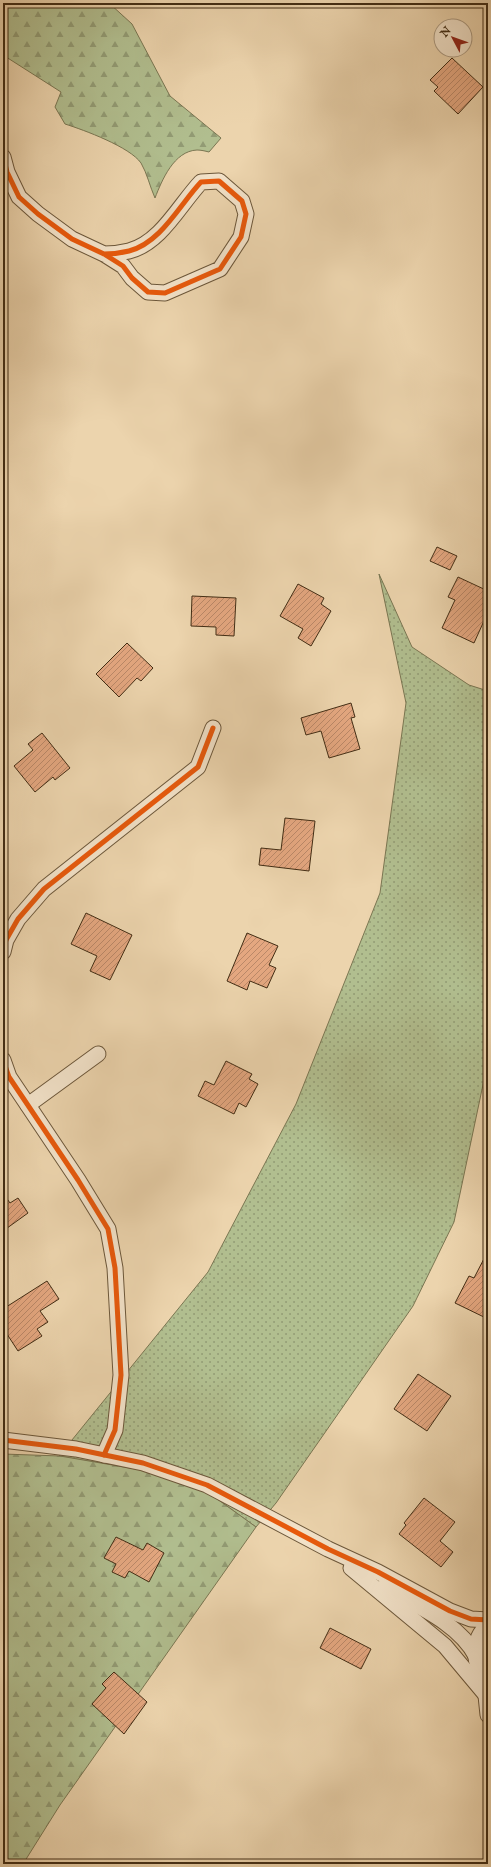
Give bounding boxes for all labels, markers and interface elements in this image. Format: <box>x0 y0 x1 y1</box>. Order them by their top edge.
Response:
north arrow <box>433 18 473 58</box>
text: N <box>437 24 455 41</box>

